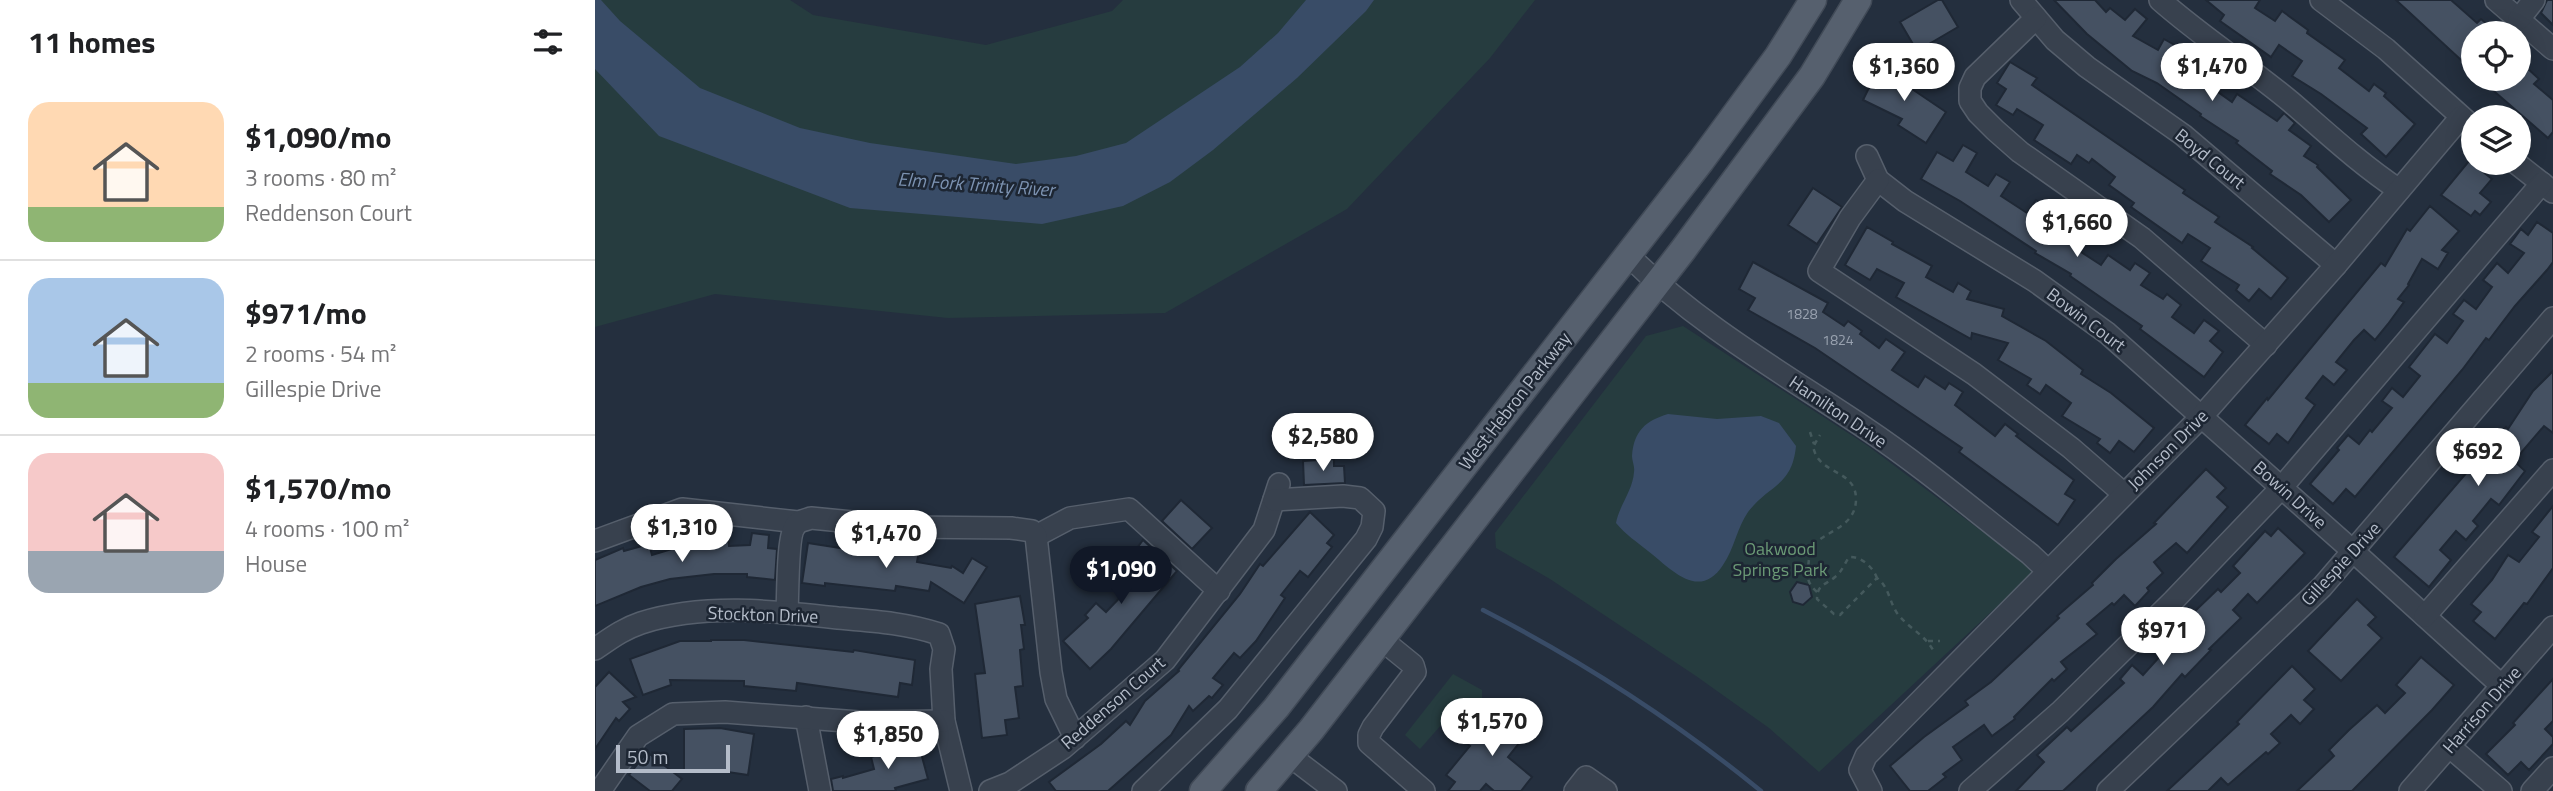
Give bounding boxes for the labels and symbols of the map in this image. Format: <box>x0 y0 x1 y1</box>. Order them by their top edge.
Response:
pin: $1,360 <box>1847 43 1961 103</box>
pin: $1,470 <box>2155 43 2269 103</box>
street label: Boyd Court <box>2169 122 2252 196</box>
water label: Elm Fork Trinity River <box>897 164 1057 204</box>
pin: $1,660 <box>2020 200 2134 259</box>
street label: Bowin Court <box>2041 281 2132 359</box>
house number: 1828 <box>1786 303 1818 324</box>
street label: West Hebron Parkway <box>1452 326 1577 476</box>
house number: 1824 <box>1822 329 1854 350</box>
street label: Hamilton Drive <box>1784 369 1893 454</box>
street label: Johnson Drive <box>2121 403 2214 496</box>
pin: $2,580 <box>1266 414 1380 473</box>
pin: $692 <box>2437 428 2519 488</box>
street label: Bowin Drive <box>2247 454 2333 535</box>
pin: $1,310 <box>625 504 739 564</box>
pin: $1,470 <box>829 510 943 570</box>
street label: Gillespie Drive <box>2294 515 2387 612</box>
park label: Oakwood Springs Park <box>1732 535 1828 583</box>
pin: $1,090 <box>1064 546 1178 606</box>
street label: Stockton Drive <box>707 599 819 630</box>
pin: $971 <box>2122 608 2204 667</box>
street label: Reddenson Court <box>1055 649 1171 756</box>
street label: Harrison Drive <box>2436 660 2527 759</box>
pin: $1,570 <box>1435 698 1549 758</box>
pin: $1,850 <box>831 712 945 771</box>
scale bar <box>616 742 730 774</box>

